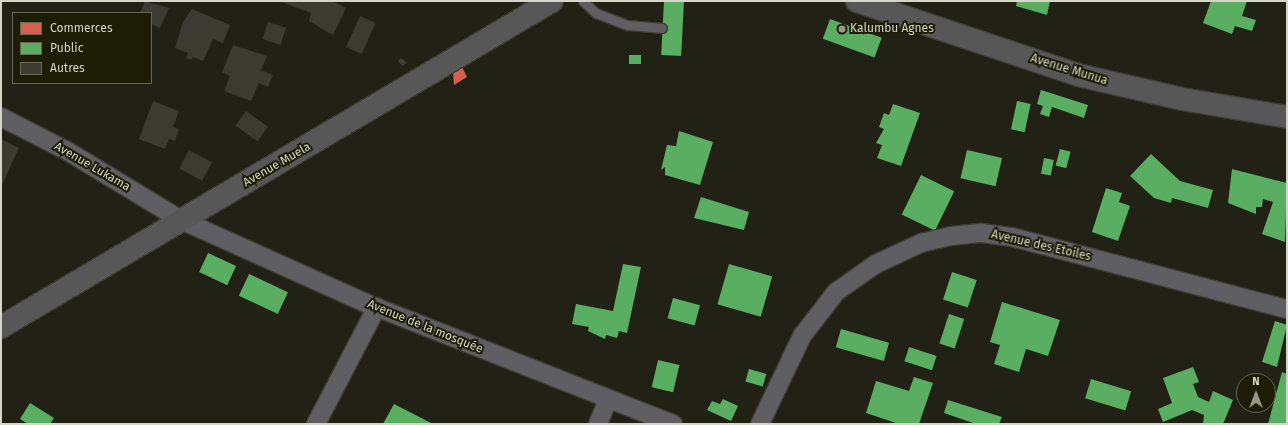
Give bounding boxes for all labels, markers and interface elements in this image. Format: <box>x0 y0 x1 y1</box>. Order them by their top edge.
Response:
legend <box>12 12 152 84</box>
text: Commerces <box>50 21 113 35</box>
place label: Kalumbu Agnes <box>850 22 934 36</box>
marker: Kalumbu Agnes <box>837 24 847 34</box>
text: Public <box>50 41 83 55</box>
street label: Avenue Munua <box>1029 51 1109 89</box>
text: Autres <box>50 61 85 75</box>
street label: Avenue Lukama <box>52 139 132 195</box>
street label: Avenue Muela <box>241 140 313 190</box>
street label: Avenue des Etoiles <box>990 228 1092 264</box>
street label: Avenue de la mosquée <box>365 297 485 357</box>
north arrow <box>1236 373 1276 413</box>
text: N <box>1252 375 1260 388</box>

